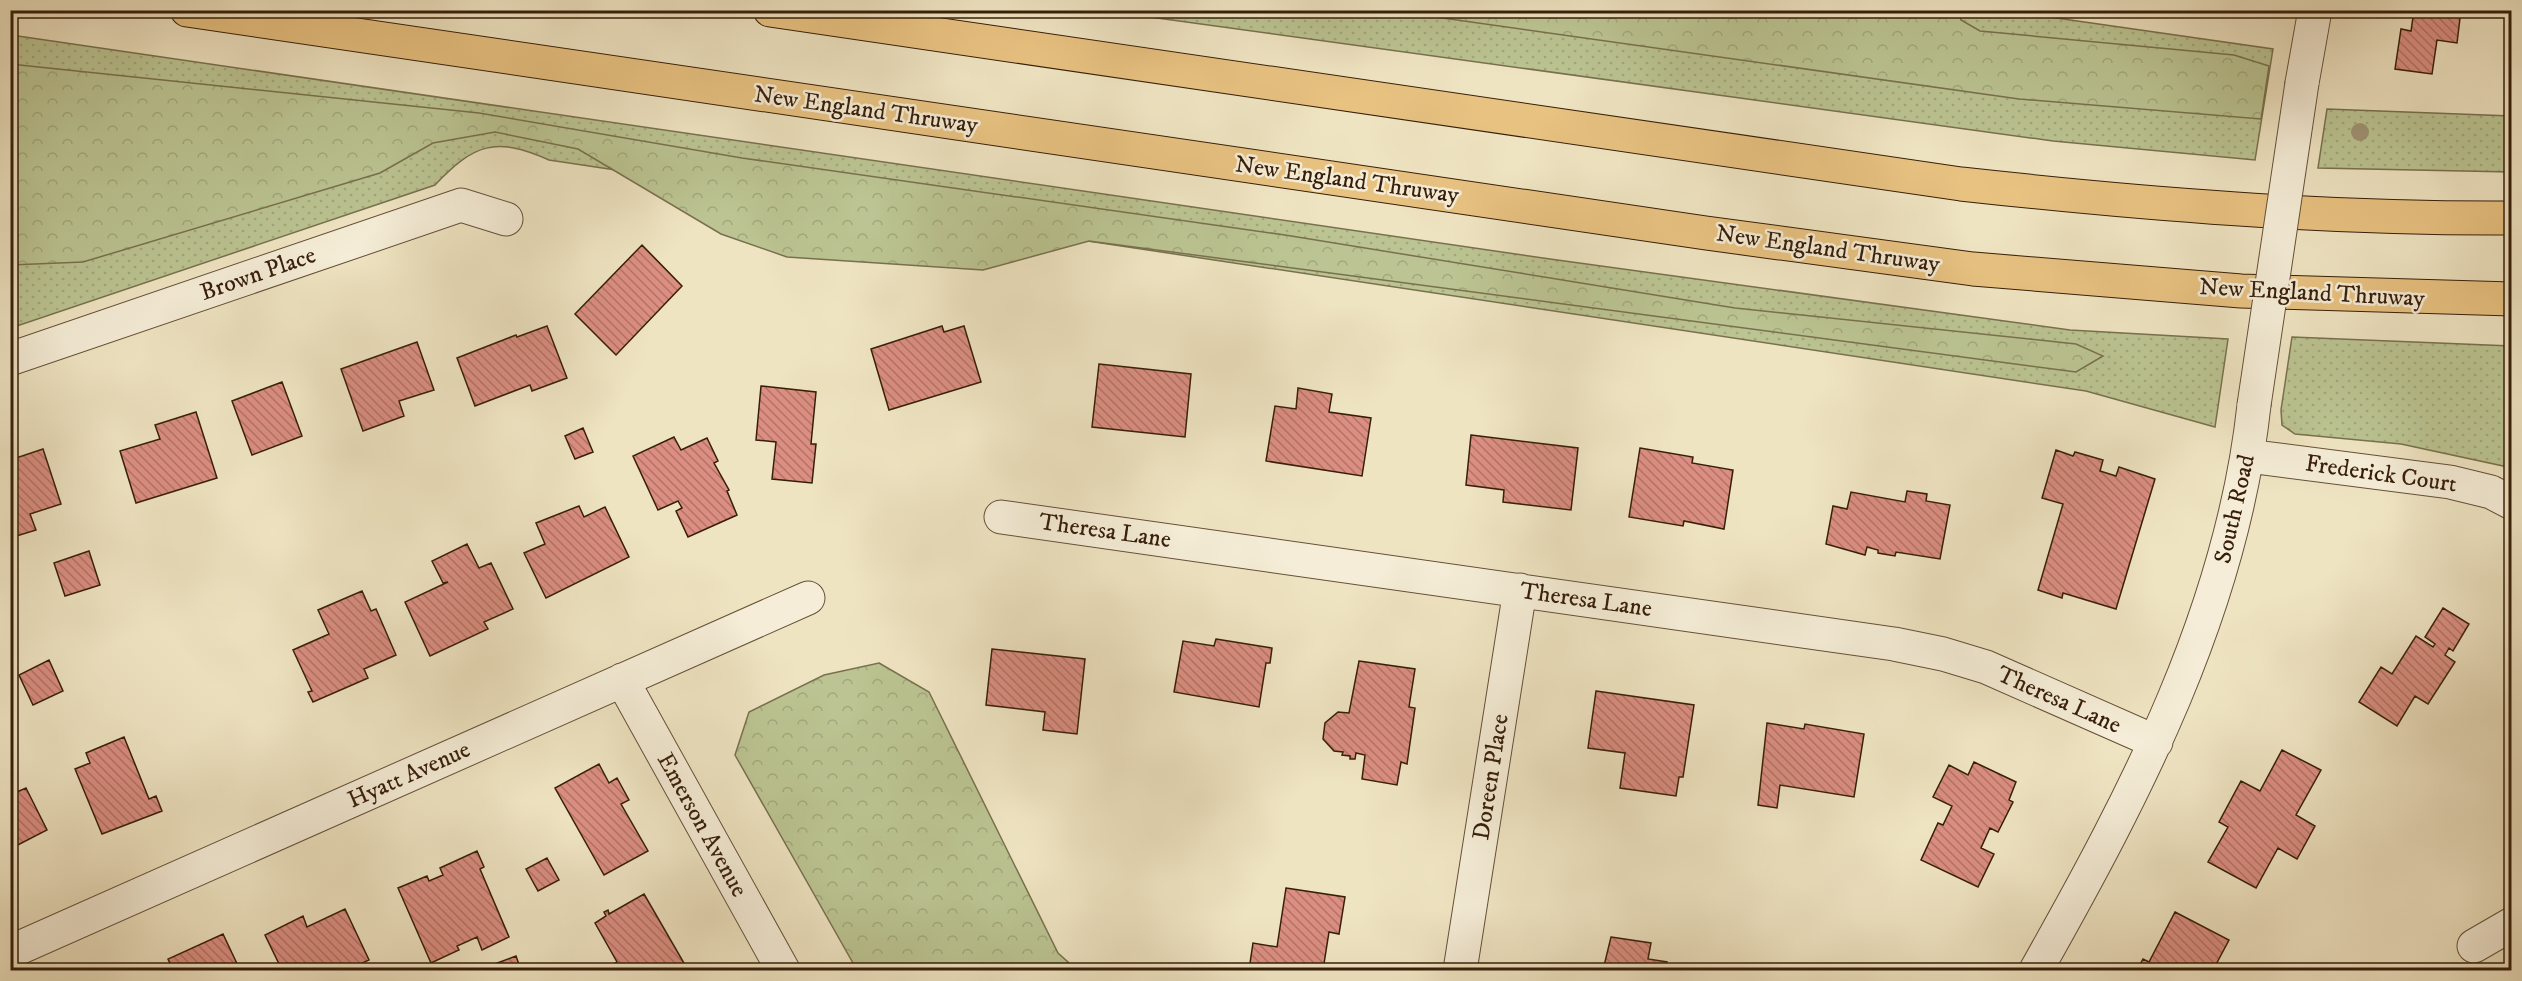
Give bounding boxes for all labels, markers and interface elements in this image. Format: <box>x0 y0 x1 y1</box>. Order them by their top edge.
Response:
street label: New England Thruway <box>752 79 981 141</box>
street label: New England Thruway <box>1233 149 1462 211</box>
street label: New England Thruway <box>1714 218 1943 280</box>
street label: Brown Place <box>196 240 320 308</box>
street label: New England Thruway <box>2198 272 2426 314</box>
street label: Frederick Court <box>2303 449 2459 500</box>
street label: South Road <box>2208 452 2262 566</box>
street label: Theresa Lane <box>1037 507 1173 555</box>
street label: Theresa Lane <box>1518 576 1654 624</box>
street label: Theresa Lane <box>1992 659 2126 741</box>
street label: Doreen Place <box>1466 712 1516 842</box>
street label: Hyatt Avenue <box>343 735 475 815</box>
street label: Emerson Avenue <box>650 748 754 902</box>

